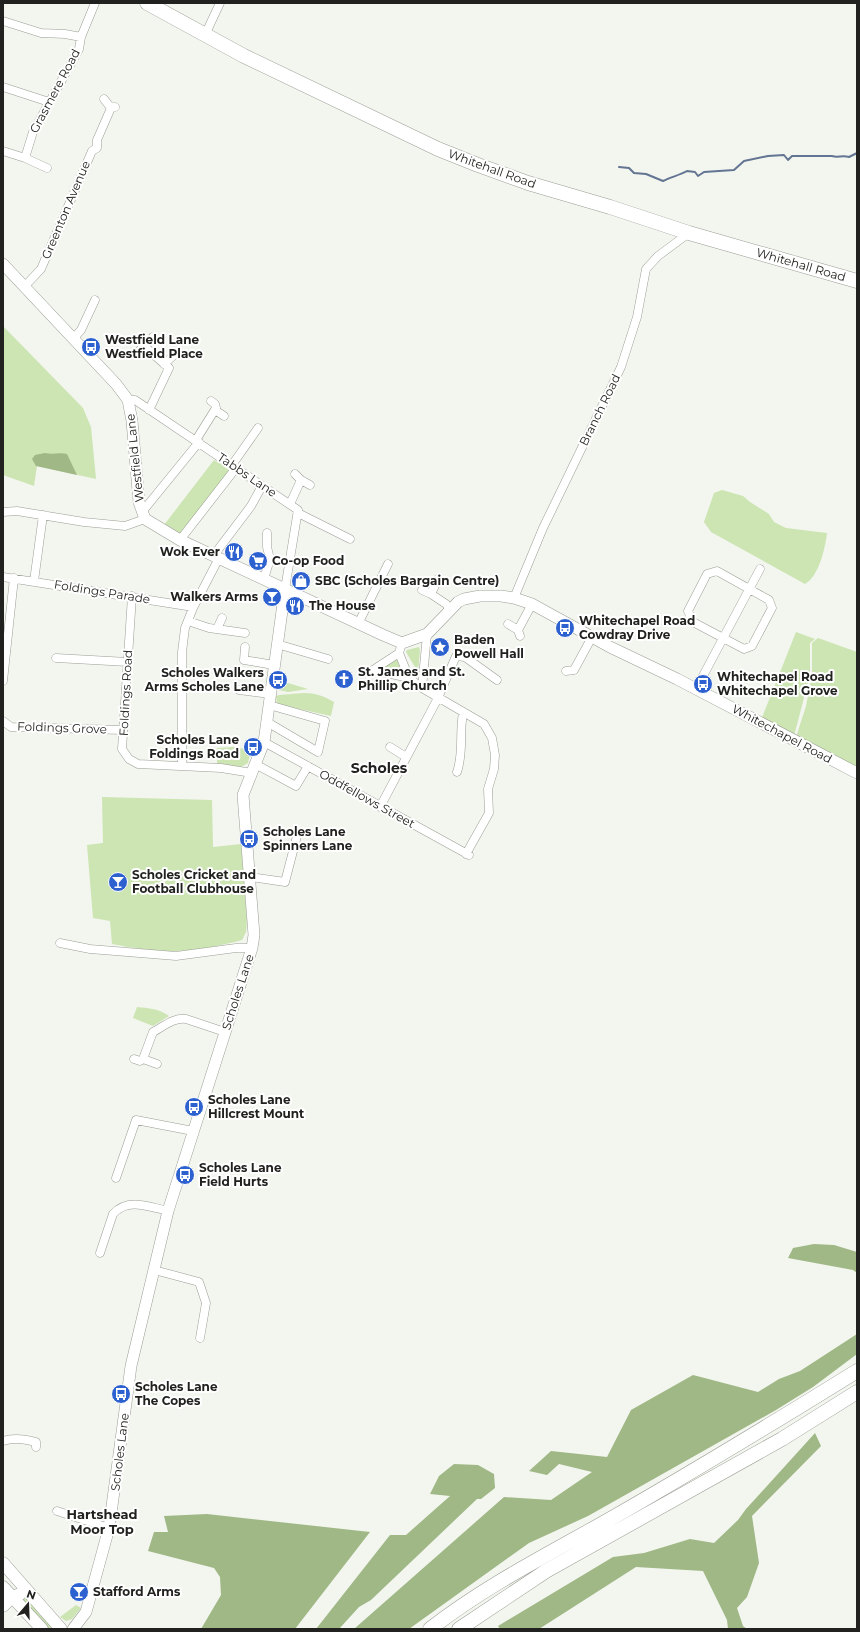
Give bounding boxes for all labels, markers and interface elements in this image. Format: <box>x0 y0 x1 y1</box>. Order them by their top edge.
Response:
street label: Grasmere Road <box>26 46 83 135</box>
street label: Whitehall Road <box>446 146 538 191</box>
street label: Greenton Avenue <box>38 158 93 261</box>
street label: Whitehall Road <box>755 245 848 284</box>
place label: Westfield Lane Westfield Place <box>105 332 203 361</box>
bus stop icon: Westfield Lane Westfield Place <box>80 336 102 358</box>
street label: Branch Road <box>576 372 623 448</box>
street label: Westfield Lane <box>122 413 147 503</box>
street label: Tabbs Lane <box>215 449 280 500</box>
restaurant icon: Wok Ever <box>223 541 245 563</box>
place label: Wok Ever <box>160 544 220 559</box>
supermarket icon: Co-op Food <box>247 550 269 572</box>
place label: Co-op Food <box>272 553 344 568</box>
shop icon: SBC (Scholes Bargain Centre) <box>290 570 312 592</box>
place label: SBC (Scholes Bargain Centre) <box>315 573 499 588</box>
street label: Foldings Parade <box>53 577 151 607</box>
bar icon: Walkers Arms <box>261 586 283 608</box>
place label: Walkers Arms <box>170 589 259 604</box>
restaurant icon: The House <box>284 595 306 617</box>
place label: The House <box>309 598 376 613</box>
place label: Whitechapel Road Cowdray Drive <box>579 613 695 642</box>
bus stop icon: Whitechapel Road Cowdray Drive <box>554 617 576 639</box>
place label: Baden Powell Hall <box>454 632 524 661</box>
place icon: Baden Powell Hall <box>429 636 451 658</box>
street label: Foldings Road <box>116 650 135 736</box>
place label: St. James and St. Phillip Church <box>358 664 465 693</box>
place label: Scholes Walkers Arms Scholes Lane <box>144 665 265 694</box>
church icon: St. James and St. Phillip Church <box>333 668 355 690</box>
bus stop icon: Scholes Walkers Arms Scholes Lane <box>267 669 289 691</box>
place label: Whitechapel Road Whitechapel Grove <box>717 669 838 698</box>
bus stop icon: Whitechapel Road Whitechapel Grove <box>692 673 714 695</box>
street label: Whitechapel Road <box>730 701 835 766</box>
street label: Foldings Grove <box>17 718 107 737</box>
place label: Scholes Lane Foldings Road <box>149 732 239 761</box>
bus stop icon: Scholes Lane Foldings Road <box>242 736 264 758</box>
district label: Scholes <box>351 759 408 777</box>
street label: Oddfellows Street <box>317 766 418 831</box>
place label: Scholes Lane Spinners Lane <box>263 824 353 853</box>
bus stop icon: Scholes Lane Spinners Lane <box>238 828 260 850</box>
place label: Scholes Cricket and Football Clubhouse <box>132 867 256 896</box>
bar icon: Scholes Cricket and Football Clubhouse <box>107 871 129 893</box>
street label: Scholes Lane <box>218 952 257 1032</box>
place label: Scholes Lane Hillcrest Mount <box>208 1092 305 1121</box>
bus stop icon: Scholes Lane Hillcrest Mount <box>183 1096 205 1118</box>
place label: Scholes Lane Field Hurts <box>199 1160 282 1189</box>
bus stop icon: Scholes Lane Field Hurts <box>174 1164 196 1186</box>
place label: Scholes Lane The Copes <box>135 1379 218 1408</box>
bus stop icon: Scholes Lane The Copes <box>110 1383 132 1405</box>
street label: Scholes Lane <box>107 1412 132 1492</box>
district label: Hartshead Moor Top <box>67 1506 138 1537</box>
bar icon: Stafford Arms <box>68 1581 90 1603</box>
north arrow <box>8 1584 48 1624</box>
place label: Stafford Arms <box>93 1584 181 1599</box>
text: N <box>25 1586 38 1603</box>

